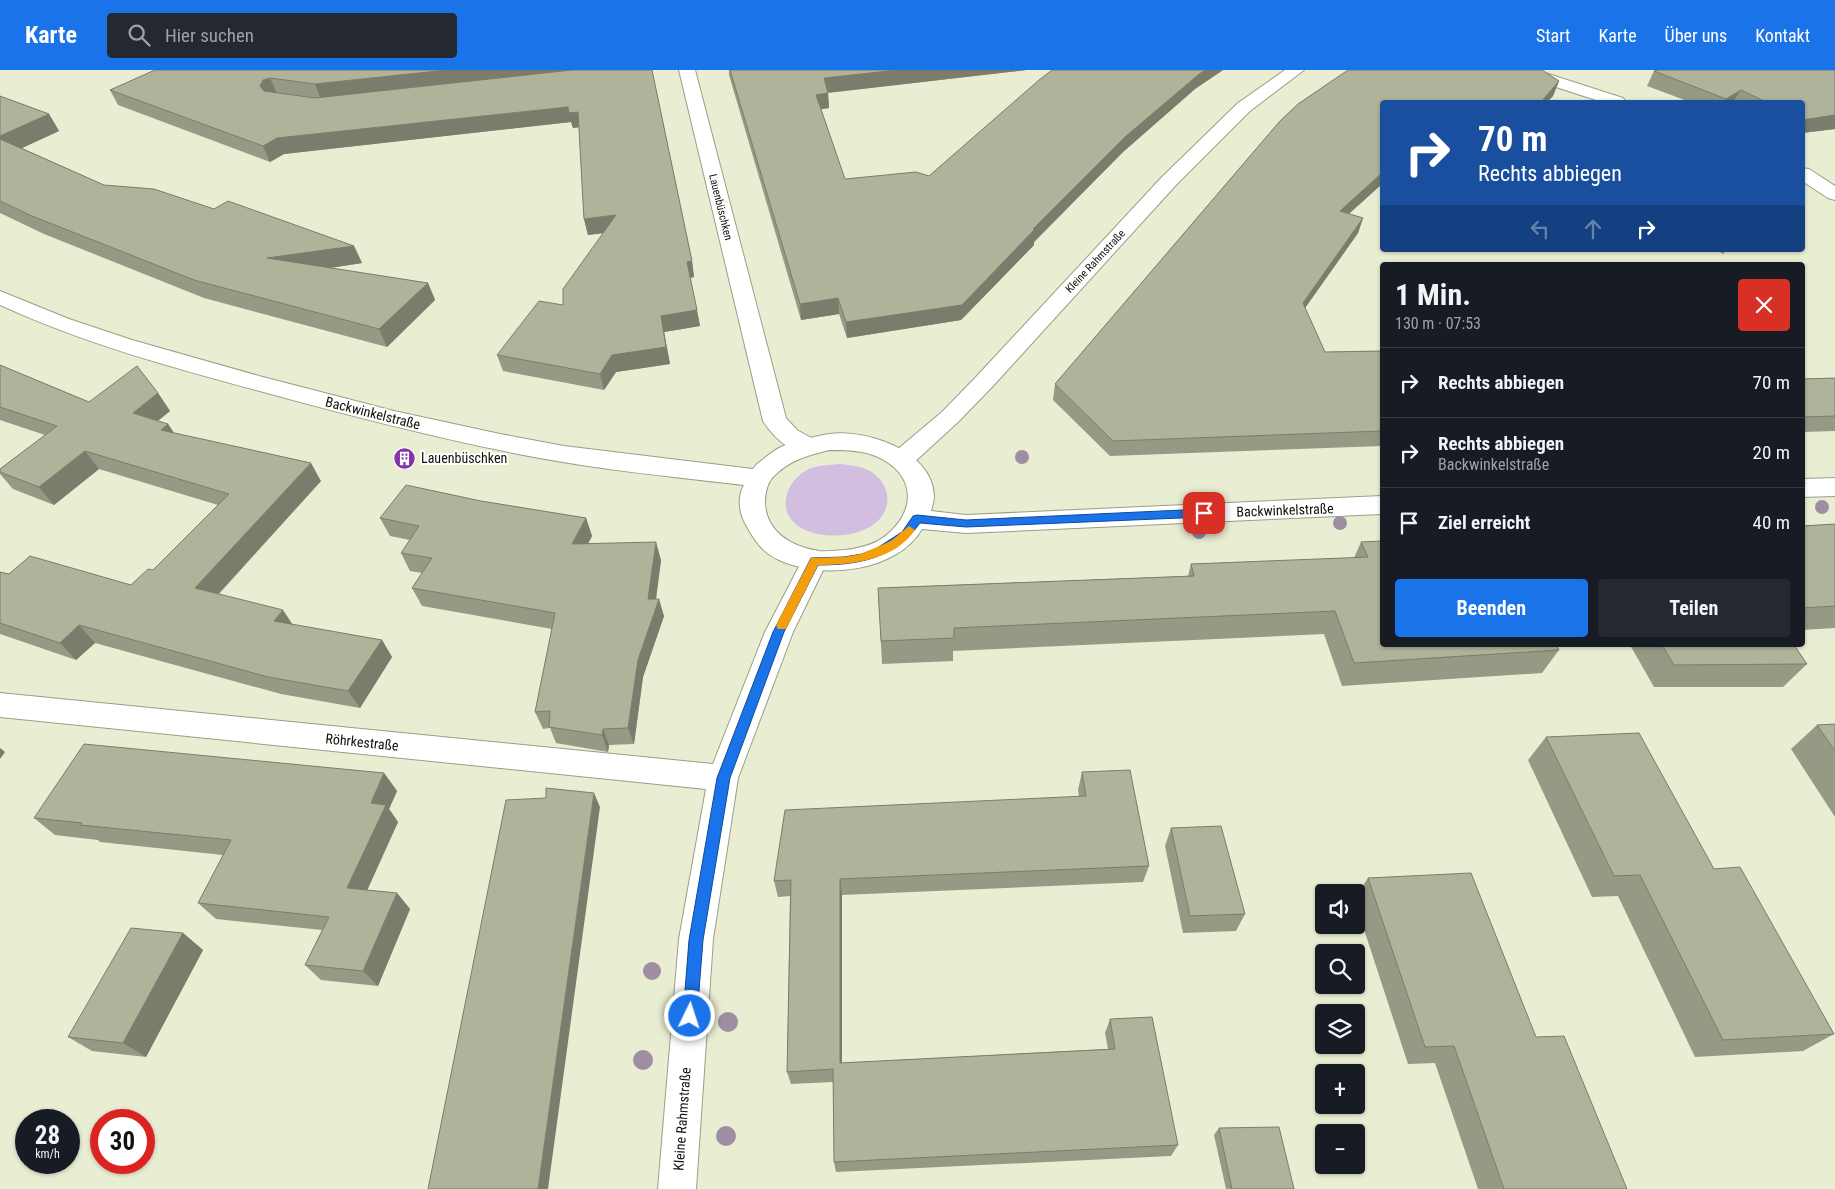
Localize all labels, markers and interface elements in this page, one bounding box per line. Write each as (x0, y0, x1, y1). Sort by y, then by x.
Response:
search box (107, 13, 457, 58)
text: Karte (25, 21, 77, 49)
icon: search (125, 21, 153, 49)
text: Hier suchen (165, 24, 254, 47)
text: Start (1536, 25, 1570, 46)
text: Karte (1598, 25, 1637, 46)
text: Über uns (1665, 25, 1727, 46)
text: Kontakt (1755, 25, 1810, 46)
text: 70 m (1478, 119, 1547, 160)
icon: right (1395, 120, 1460, 185)
text: Rechts abbiegen (1478, 161, 1622, 186)
street label: Lauenbüschken (706, 173, 735, 242)
icon: left (1526, 215, 1554, 243)
icon: ahead (1579, 215, 1607, 243)
icon: right (1632, 215, 1660, 243)
street label: Kleine Rahmstraße (1063, 227, 1128, 296)
text: 1 Min. (1395, 277, 1471, 312)
button: close (1738, 279, 1790, 331)
text: 130 m · 07:53 (1395, 314, 1481, 333)
icon: right (1395, 369, 1423, 397)
text: Rechts abbiegen (1438, 371, 1564, 394)
text: 70 m (1753, 371, 1790, 394)
street label: Backwinkelstraße (324, 393, 423, 433)
text: Rechts abbiegen (1438, 432, 1564, 455)
icon: right (1395, 439, 1423, 467)
text: 20 m (1753, 441, 1790, 464)
building icon: Lauenbüschken (393, 446, 417, 470)
place label: Lauenbüschken (421, 450, 507, 466)
text: Backwinkelstraße (1438, 455, 1549, 474)
pin (1183, 492, 1225, 534)
icon: arrive (1190, 499, 1218, 527)
street label: Backwinkelstraße (1236, 500, 1334, 520)
icon: arrive (1395, 509, 1423, 537)
text: Ziel erreicht (1438, 511, 1530, 534)
text: 40 m (1753, 511, 1790, 534)
button: Beenden (1395, 579, 1588, 637)
button: Teilen (1598, 579, 1790, 637)
street label: Röhrkestraße (325, 730, 400, 754)
map controls (1315, 884, 1365, 1174)
button: sound (1315, 884, 1365, 934)
button: search (1315, 944, 1365, 994)
position arrow (663, 989, 715, 1041)
button: layers (1315, 1004, 1365, 1054)
button: + (1315, 1064, 1365, 1114)
street label: Kleine Rahmstraße (670, 1066, 694, 1171)
speed limit sign: 30 (90, 1109, 155, 1174)
text: 28 (35, 1121, 60, 1150)
button: − (1315, 1124, 1365, 1174)
text: km/h (35, 1147, 60, 1161)

